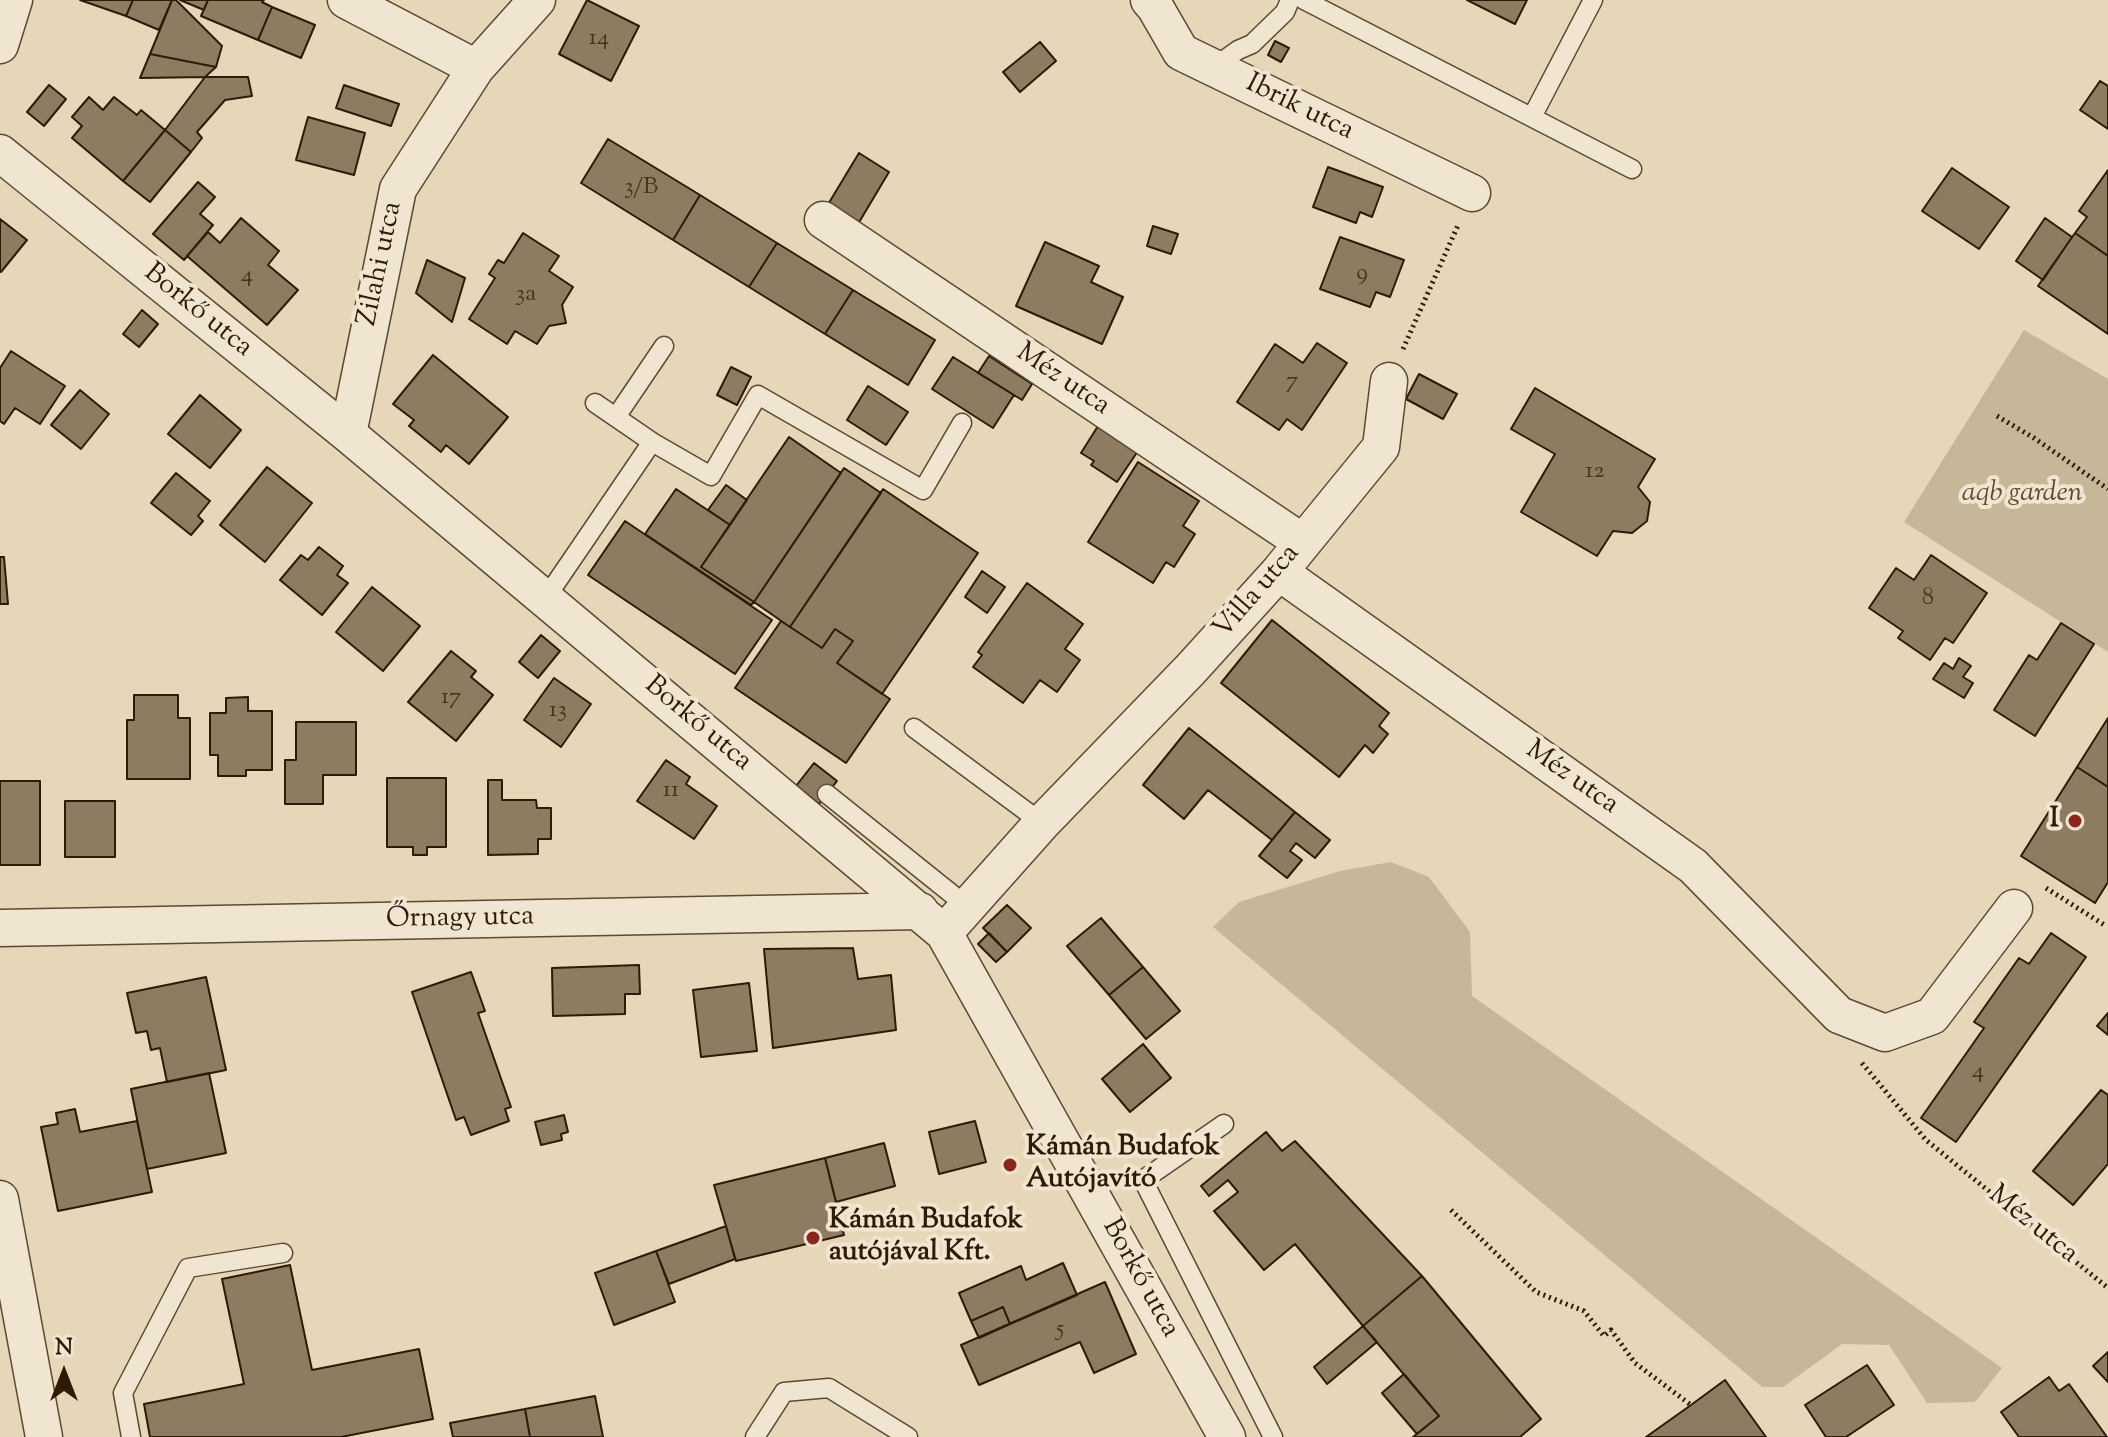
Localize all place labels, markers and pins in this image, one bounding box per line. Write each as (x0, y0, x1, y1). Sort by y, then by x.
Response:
place label: I (2050, 804, 2059, 838)
marker: I (2066, 812, 2084, 830)
place label: Kámán Budafok Autójavító (1026, 1132, 1220, 1198)
marker: Kámán Budafok Autójavító (1001, 1156, 1019, 1174)
place label: Kámán Budafok autójával Kft. (829, 1205, 1023, 1271)
marker: Kámán Budafok autójával Kft. (804, 1229, 822, 1247)

